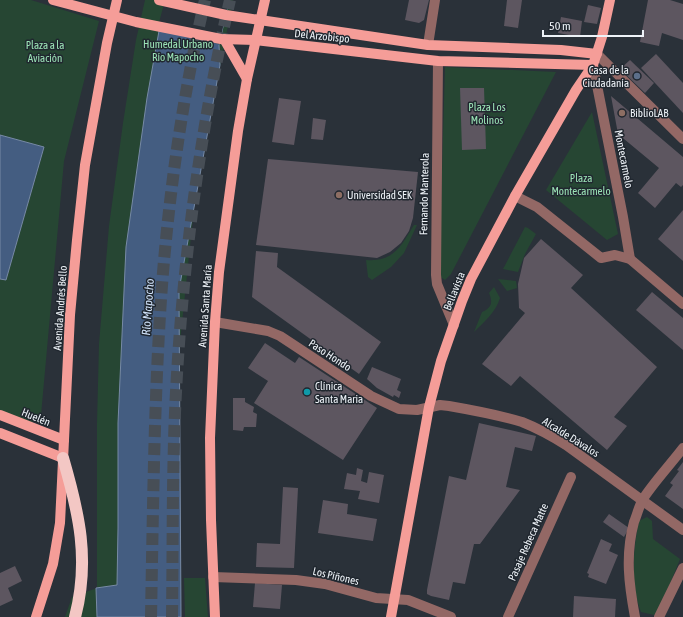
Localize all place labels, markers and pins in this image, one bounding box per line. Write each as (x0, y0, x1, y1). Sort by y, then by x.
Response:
place label: Casa de la Ciudadanía (583, 64, 629, 89)
marker: Casa de la Ciudadanía (632, 71, 642, 81)
place label: BiblioLAB (630, 107, 669, 119)
marker: BiblioLAB (617, 108, 627, 118)
place label: Universidad SEK (347, 189, 413, 201)
marker: Universidad SEK (334, 190, 344, 200)
place label: Clínica Santa Maria (315, 380, 363, 405)
marker: Clínica Santa Maria (302, 387, 312, 397)

